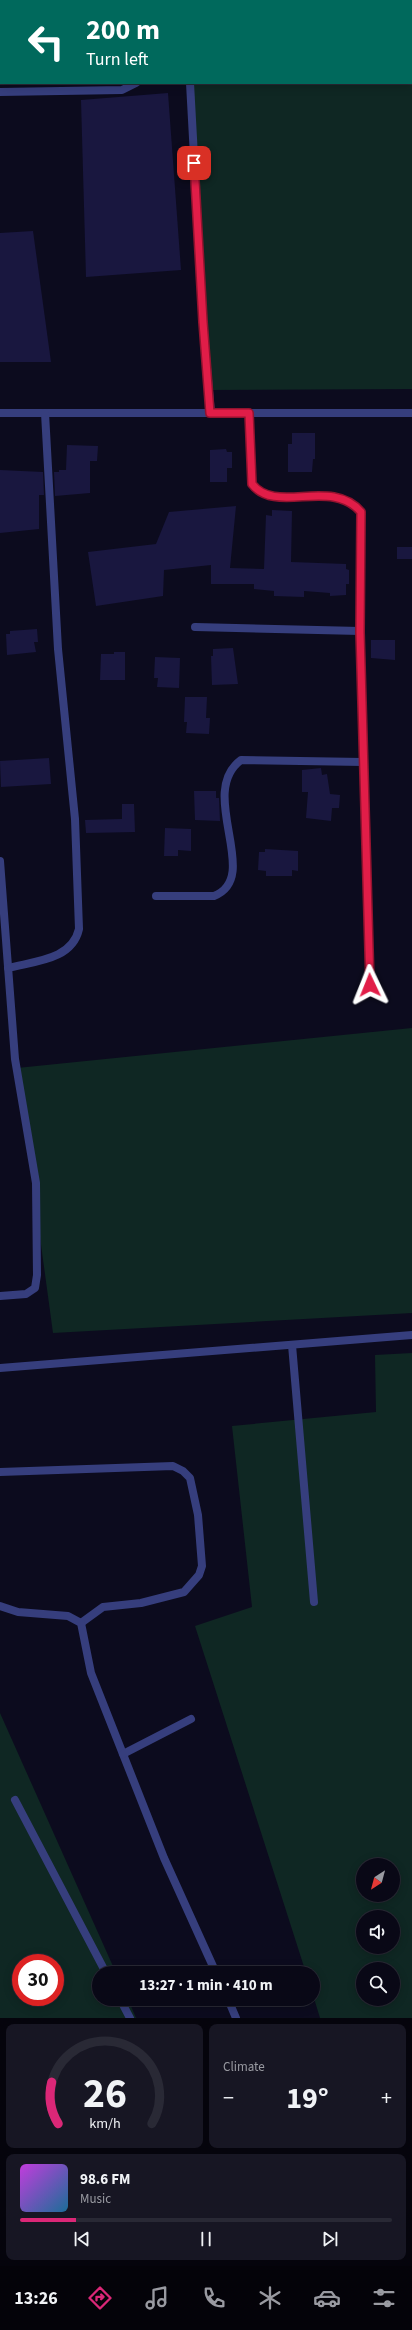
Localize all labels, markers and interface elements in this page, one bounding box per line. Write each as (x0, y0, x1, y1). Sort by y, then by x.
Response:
text: 200 m (86, 10, 160, 50)
icon: left (20, 16, 72, 68)
text: Turn left (86, 47, 148, 72)
pin (177, 146, 211, 180)
icon: arrive (183, 152, 205, 174)
position arrow (349, 964, 391, 1006)
north arrow (356, 1858, 400, 1902)
map controls (356, 1858, 400, 2006)
button: sound (356, 1910, 400, 1954)
speed limit sign: 30 (12, 1954, 64, 2006)
button: search (356, 1962, 400, 2006)
text: 13:27 · 1 min · 410 m (139, 1975, 273, 1996)
text: Climate (223, 2058, 265, 2076)
text: 26 (83, 2064, 126, 2124)
text: 19° (286, 2077, 329, 2120)
text: − (223, 2082, 234, 2114)
text: + (381, 2082, 392, 2114)
text: km/h (89, 2113, 120, 2134)
text: 98.6 FM (80, 2169, 131, 2190)
text: Music (80, 2190, 111, 2208)
icon: previous (71, 2228, 93, 2250)
icon: pause (195, 2228, 217, 2250)
icon: next (319, 2228, 341, 2250)
icon: directions (86, 2284, 114, 2312)
icon: music (143, 2284, 171, 2312)
icon: phone (200, 2284, 228, 2312)
icon: climate (256, 2284, 284, 2312)
icon: car (313, 2284, 341, 2312)
icon: filters (370, 2284, 398, 2312)
text: 13:26 (14, 2286, 58, 2311)

